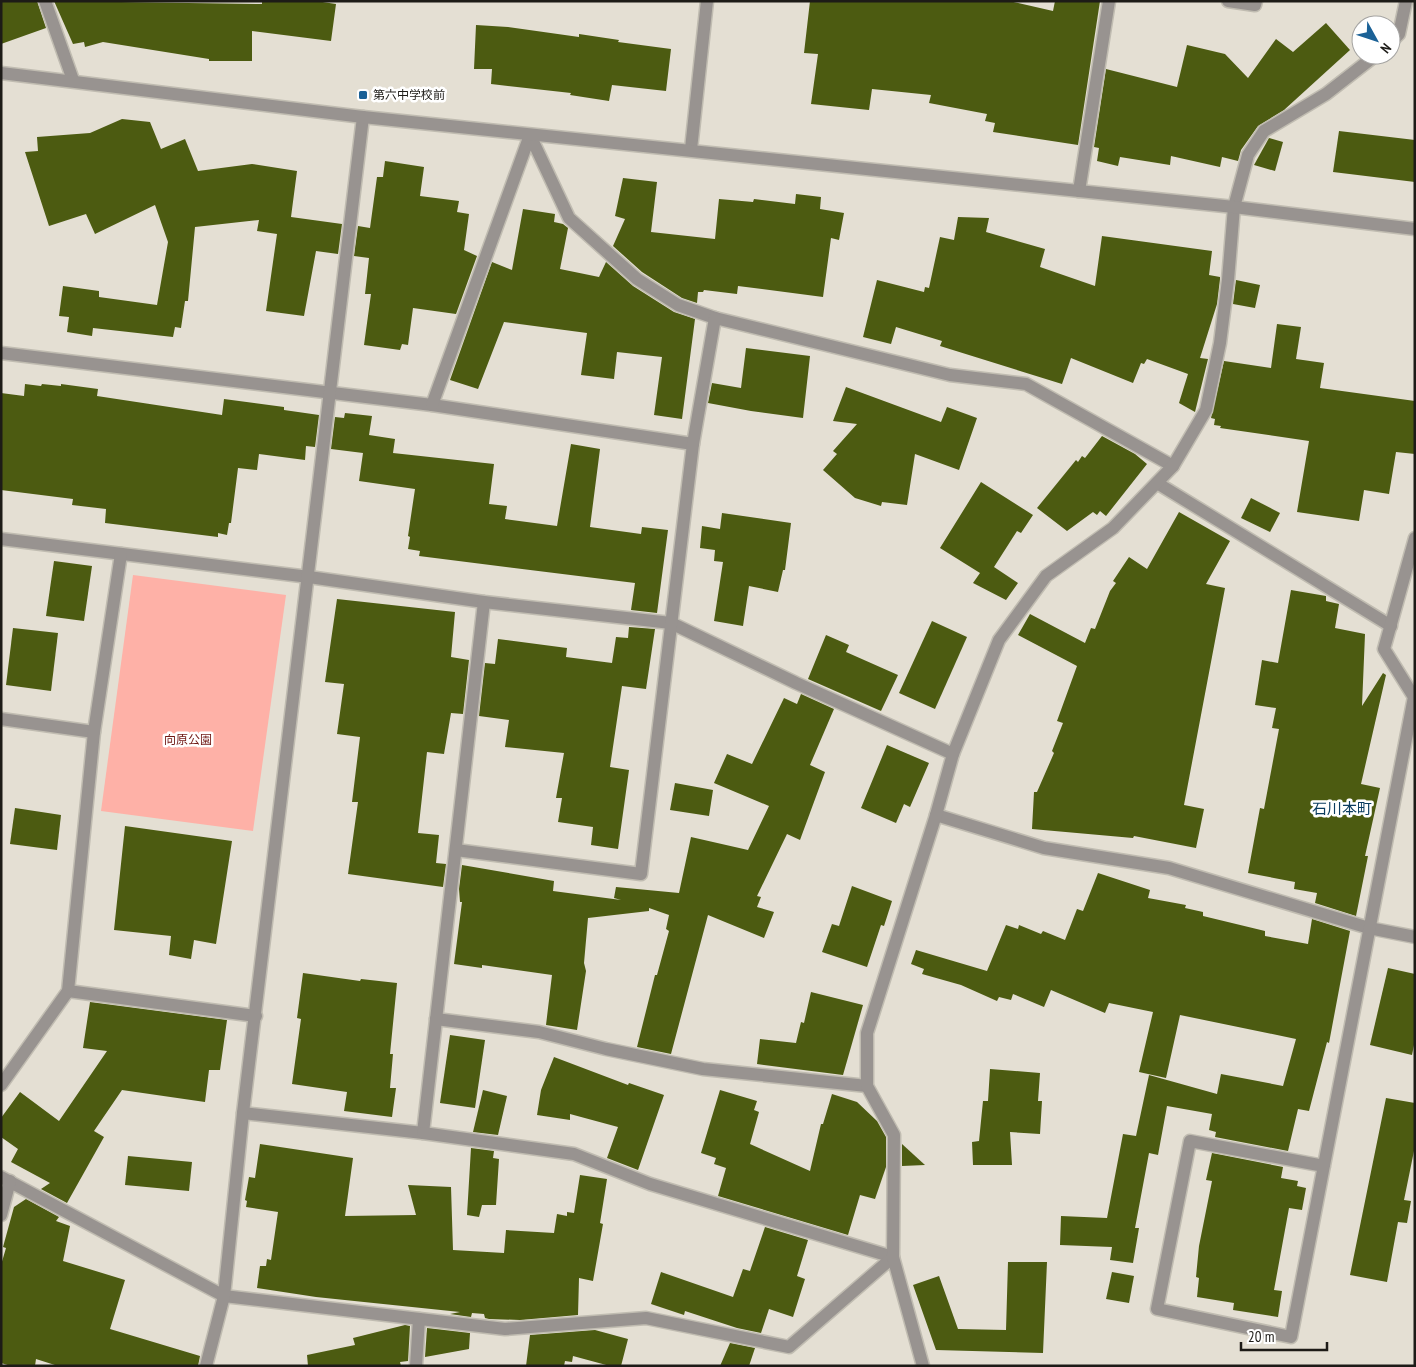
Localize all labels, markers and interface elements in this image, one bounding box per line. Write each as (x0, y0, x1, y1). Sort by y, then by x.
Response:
north arrow (1351, 15, 1401, 65)
text: N (1377, 40, 1395, 57)
place label: 第六中学校前 (373, 87, 445, 102)
marker: 第六中学校前 (357, 89, 369, 101)
park label: 向原公園 (164, 732, 212, 747)
district label: 石川本町 (1312, 799, 1372, 818)
scale bar (1241, 1320, 1327, 1352)
text: 20 m (1248, 1327, 1274, 1346)

